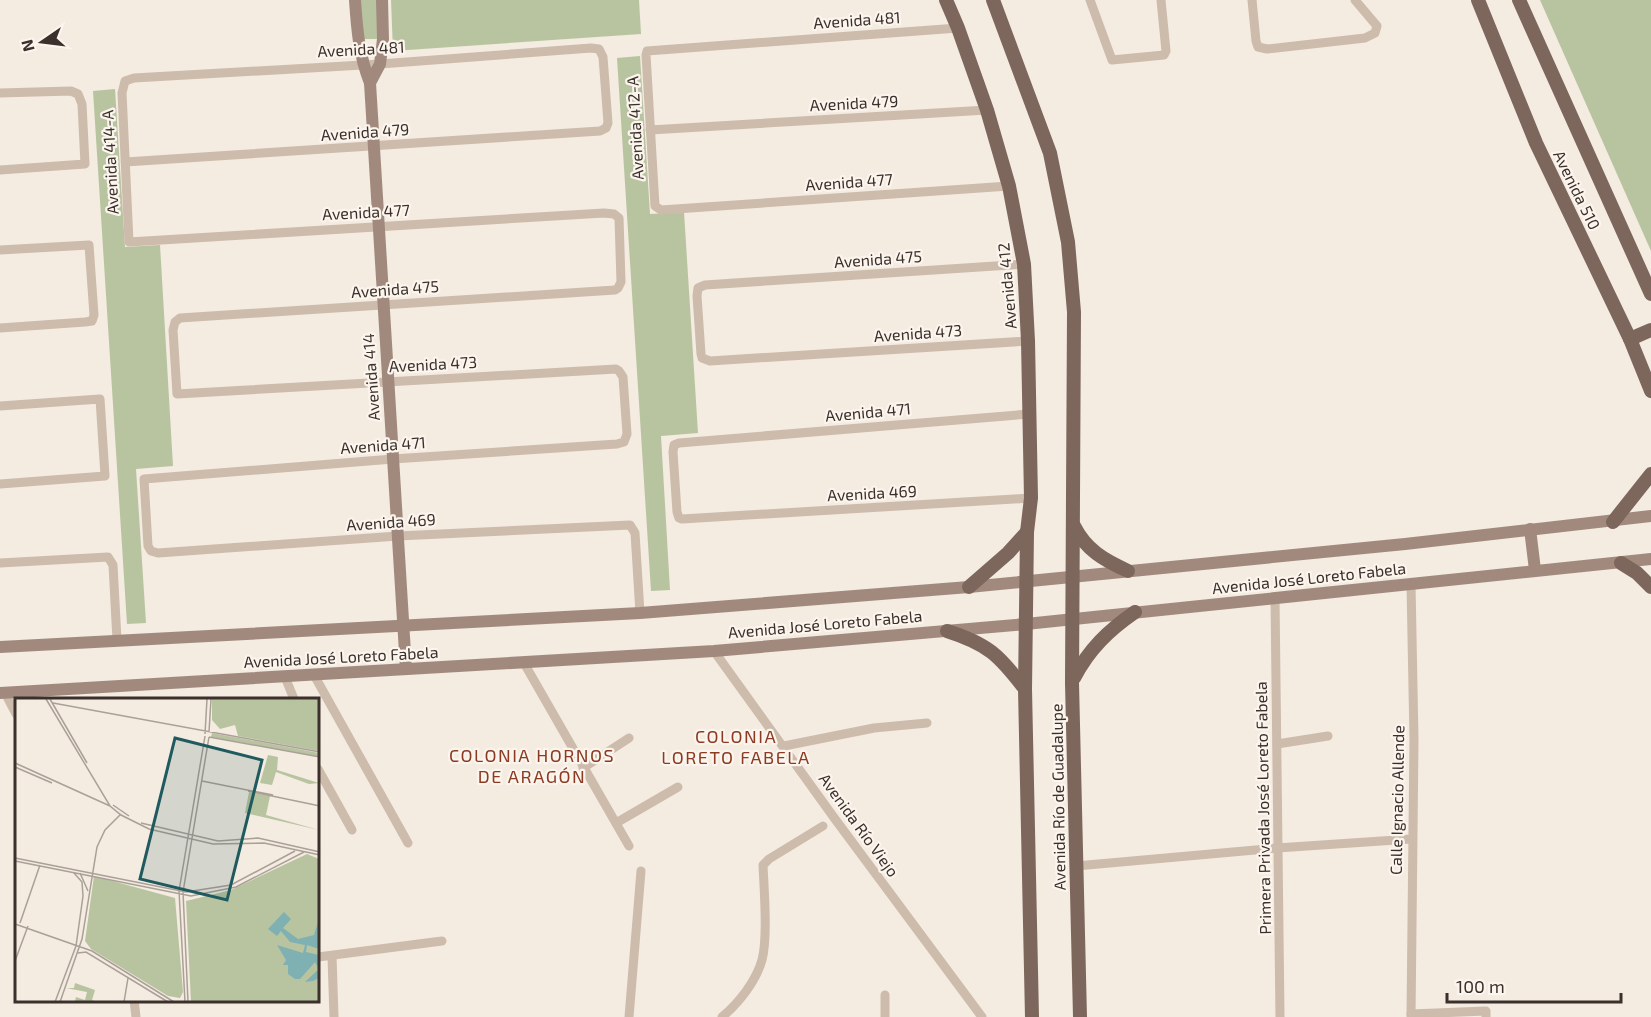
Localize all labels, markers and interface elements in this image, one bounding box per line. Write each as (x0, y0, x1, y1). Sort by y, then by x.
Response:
street label: Avenida 481 (813, 7, 901, 32)
north arrow (12, 12, 72, 72)
street label: Avenida 481 (317, 37, 405, 60)
text: N (16, 38, 38, 54)
street label: Avenida 412-A (622, 76, 647, 180)
street label: Avenida 479 (809, 91, 899, 114)
street label: Avenida 414-A (97, 109, 122, 215)
street label: Avenida 479 (320, 119, 410, 144)
street label: Avenida 510 (1550, 147, 1605, 233)
street label: Avenida 477 (805, 169, 893, 194)
street label: Avenida 477 (322, 200, 410, 223)
street label: Avenida 412 (993, 242, 1020, 330)
street label: Avenida 475 (833, 246, 923, 271)
street label: Avenida 475 (350, 276, 440, 301)
street label: Avenida 473 (873, 320, 963, 345)
street label: Avenida 414 (358, 333, 383, 421)
street label: Avenida 473 (388, 352, 478, 375)
street label: Avenida 471 (824, 398, 912, 425)
street label: Avenida 471 (340, 432, 426, 457)
street label: Avenida 469 (827, 481, 917, 504)
street label: Avenida 469 (346, 509, 436, 534)
street label: Avenida José Loreto Fabela (1211, 558, 1407, 597)
street label: Avenida José Loreto Fabela (727, 606, 923, 641)
street label: Avenida José Loreto Fabela (243, 642, 439, 671)
street label: Primera Privada José Loreto Fabela (1251, 681, 1274, 935)
inset map (15, 698, 320, 1002)
street label: Avenida Río de Guadalupe (1046, 703, 1069, 891)
district label: COLONIA LORETO FABELA (661, 725, 811, 768)
street label: Calle Ignacio Allende (1386, 725, 1407, 875)
district label: COLONIA HORNOS DE ARAGÓN (449, 744, 615, 787)
street label: Avenida Río Viejo (815, 769, 903, 881)
scale bar (1447, 966, 1621, 1004)
text: 100 m (1456, 975, 1505, 997)

